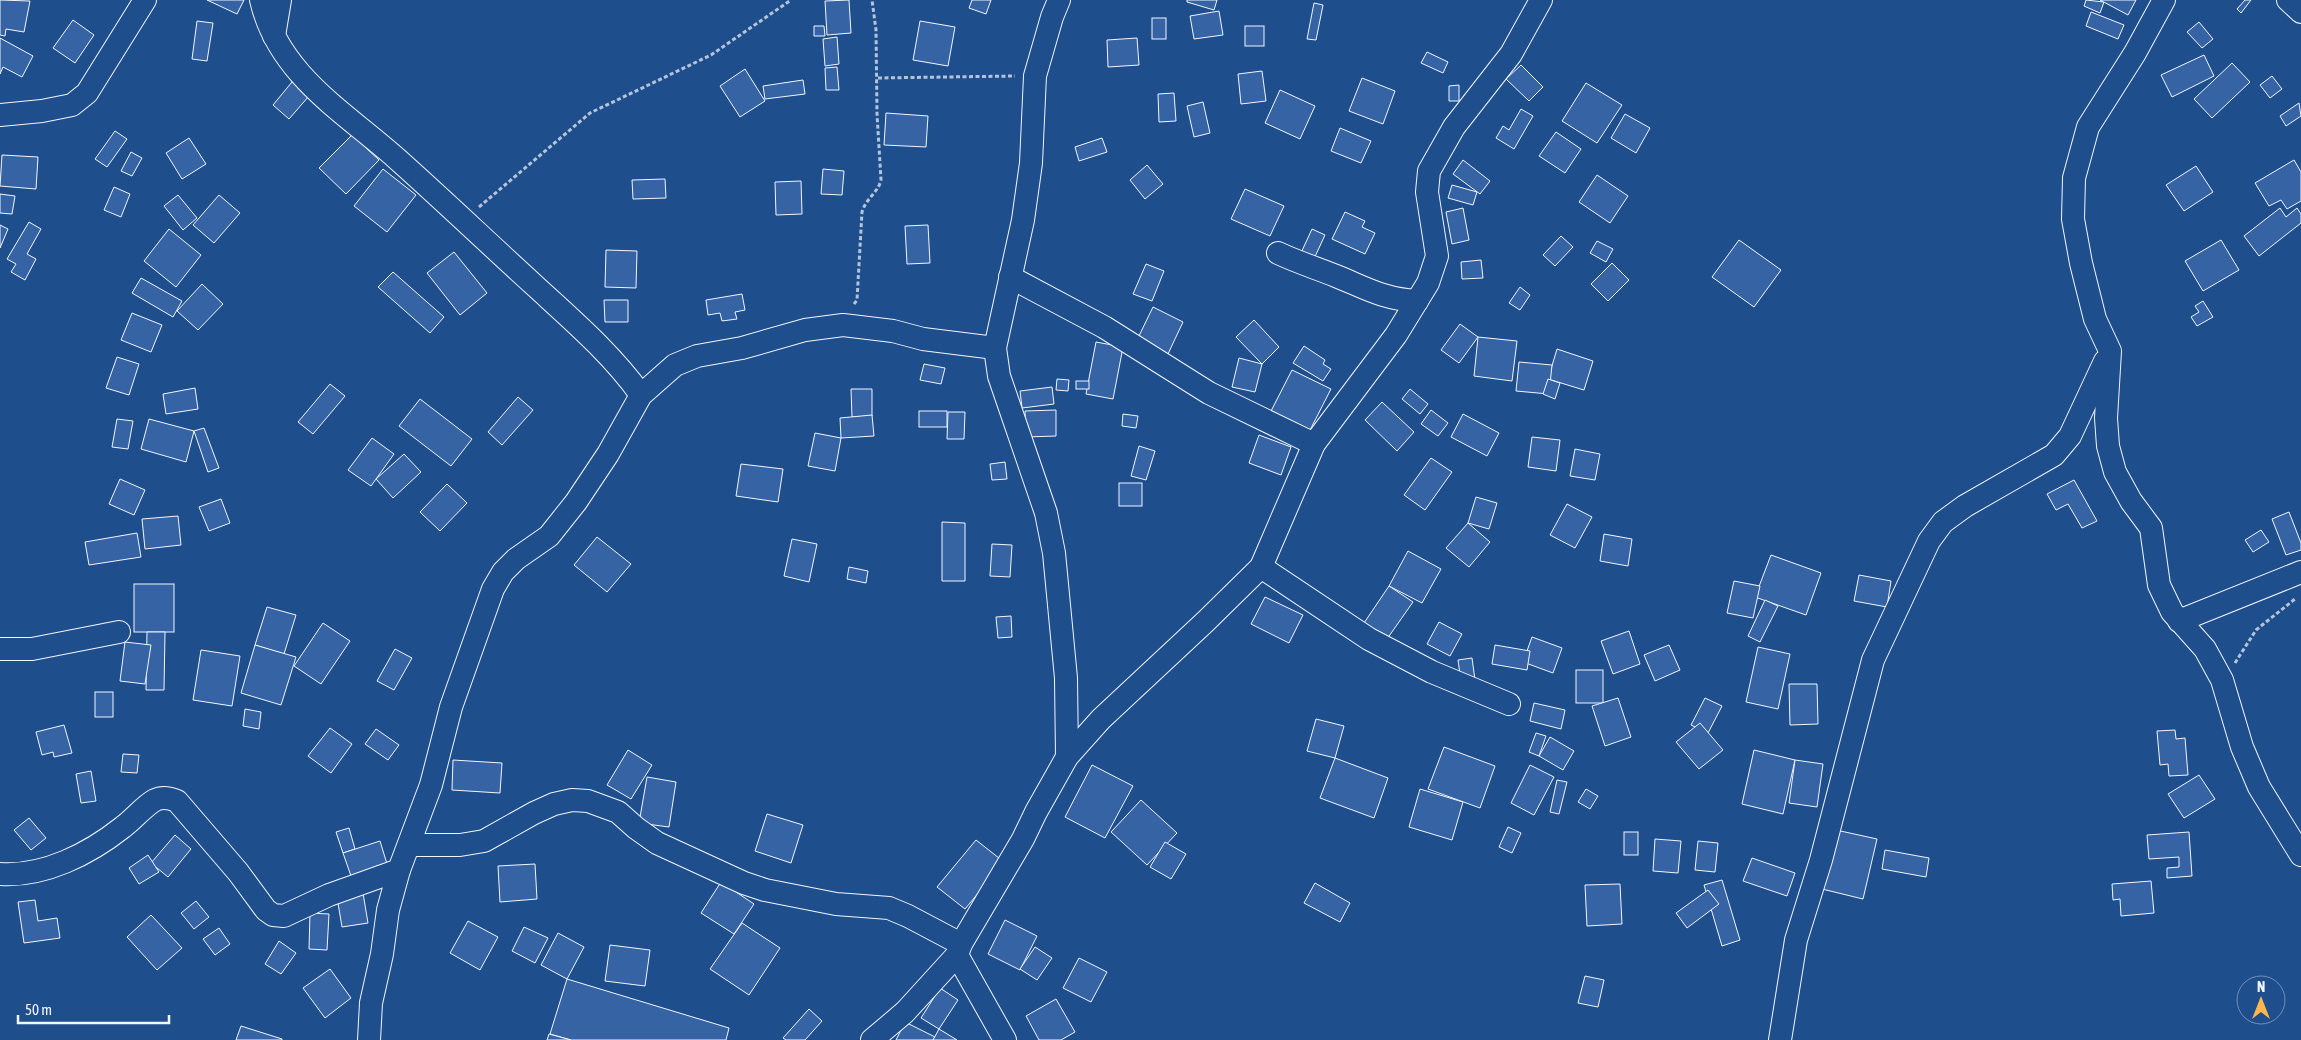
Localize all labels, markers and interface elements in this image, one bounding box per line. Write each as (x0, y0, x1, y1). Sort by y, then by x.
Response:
north arrow (2236, 975, 2286, 1025)
text: N (2257, 979, 2265, 995)
scale bar (18, 992, 169, 1024)
text: 50 m (25, 1001, 52, 1018)

